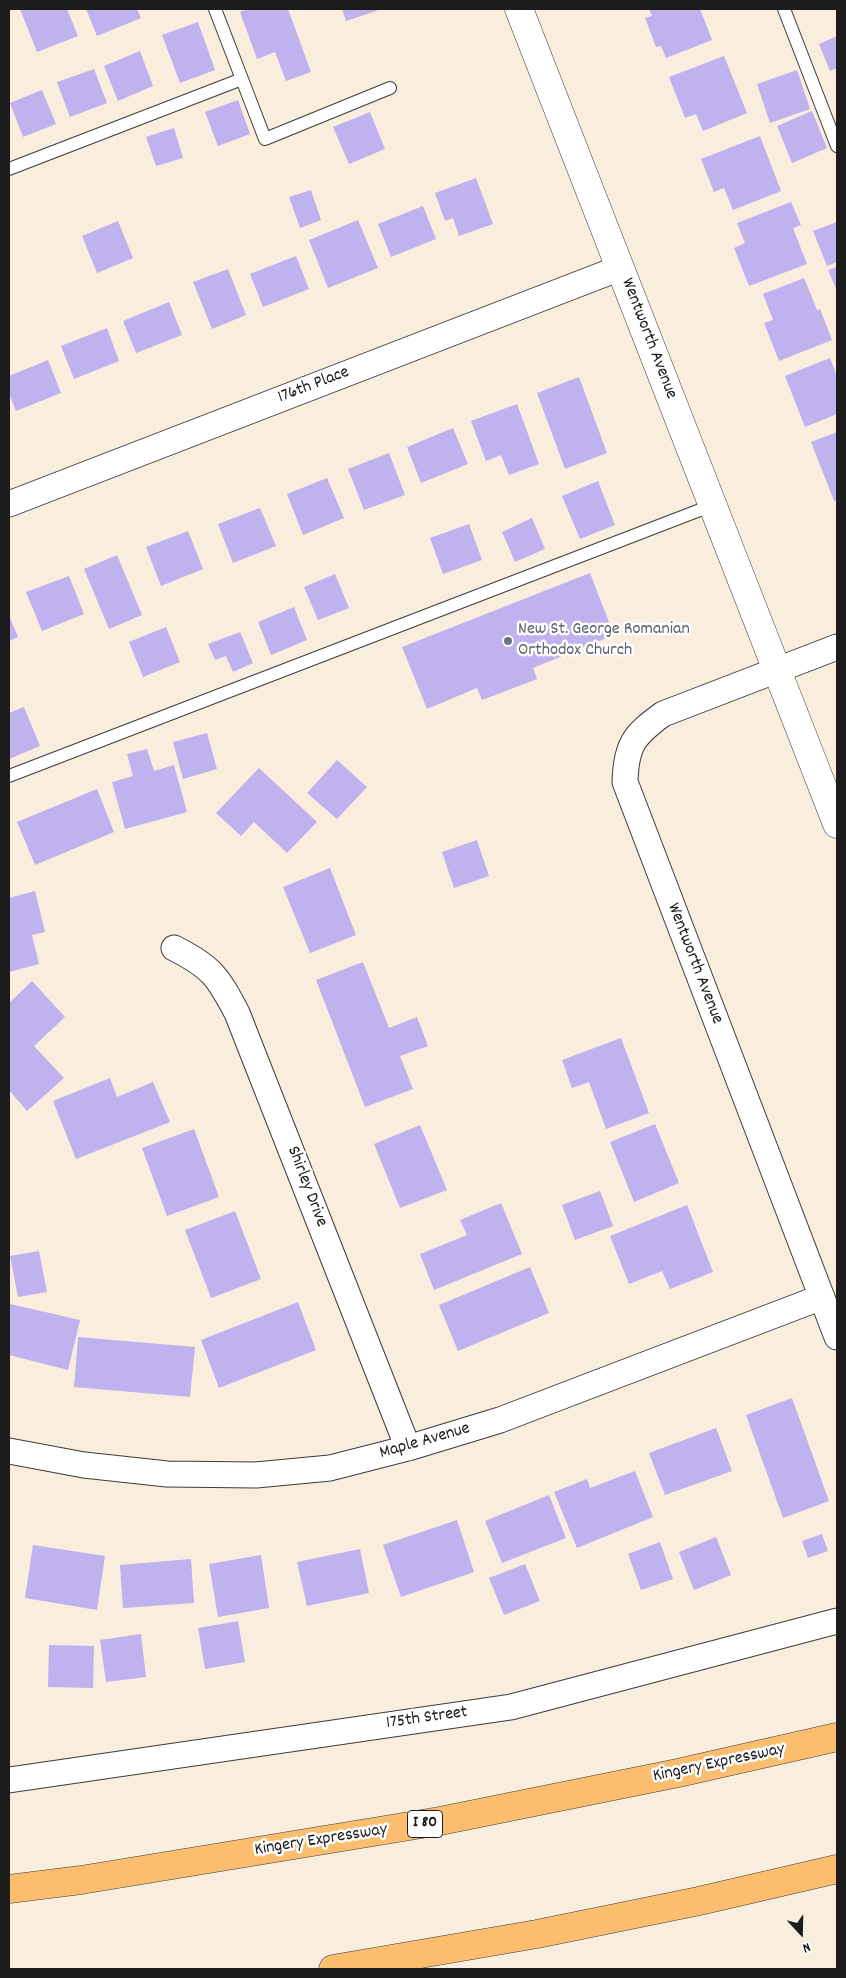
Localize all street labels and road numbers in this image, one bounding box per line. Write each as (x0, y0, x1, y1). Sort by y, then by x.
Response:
street label: Wentworth Avenue (615, 275, 681, 403)
street label: 176th Place (275, 363, 353, 409)
street label: Wentworth Avenue (661, 900, 727, 1028)
street label: Shirley Drive (281, 1144, 331, 1230)
street label: Maple Avenue (377, 1419, 473, 1465)
street label: 175th Street (385, 1703, 469, 1735)
street label: Kingery Expressway (651, 1740, 787, 1788)
road number: I 80 (408, 1810, 442, 1838)
street label: Kingery Expressway (253, 1820, 389, 1862)

